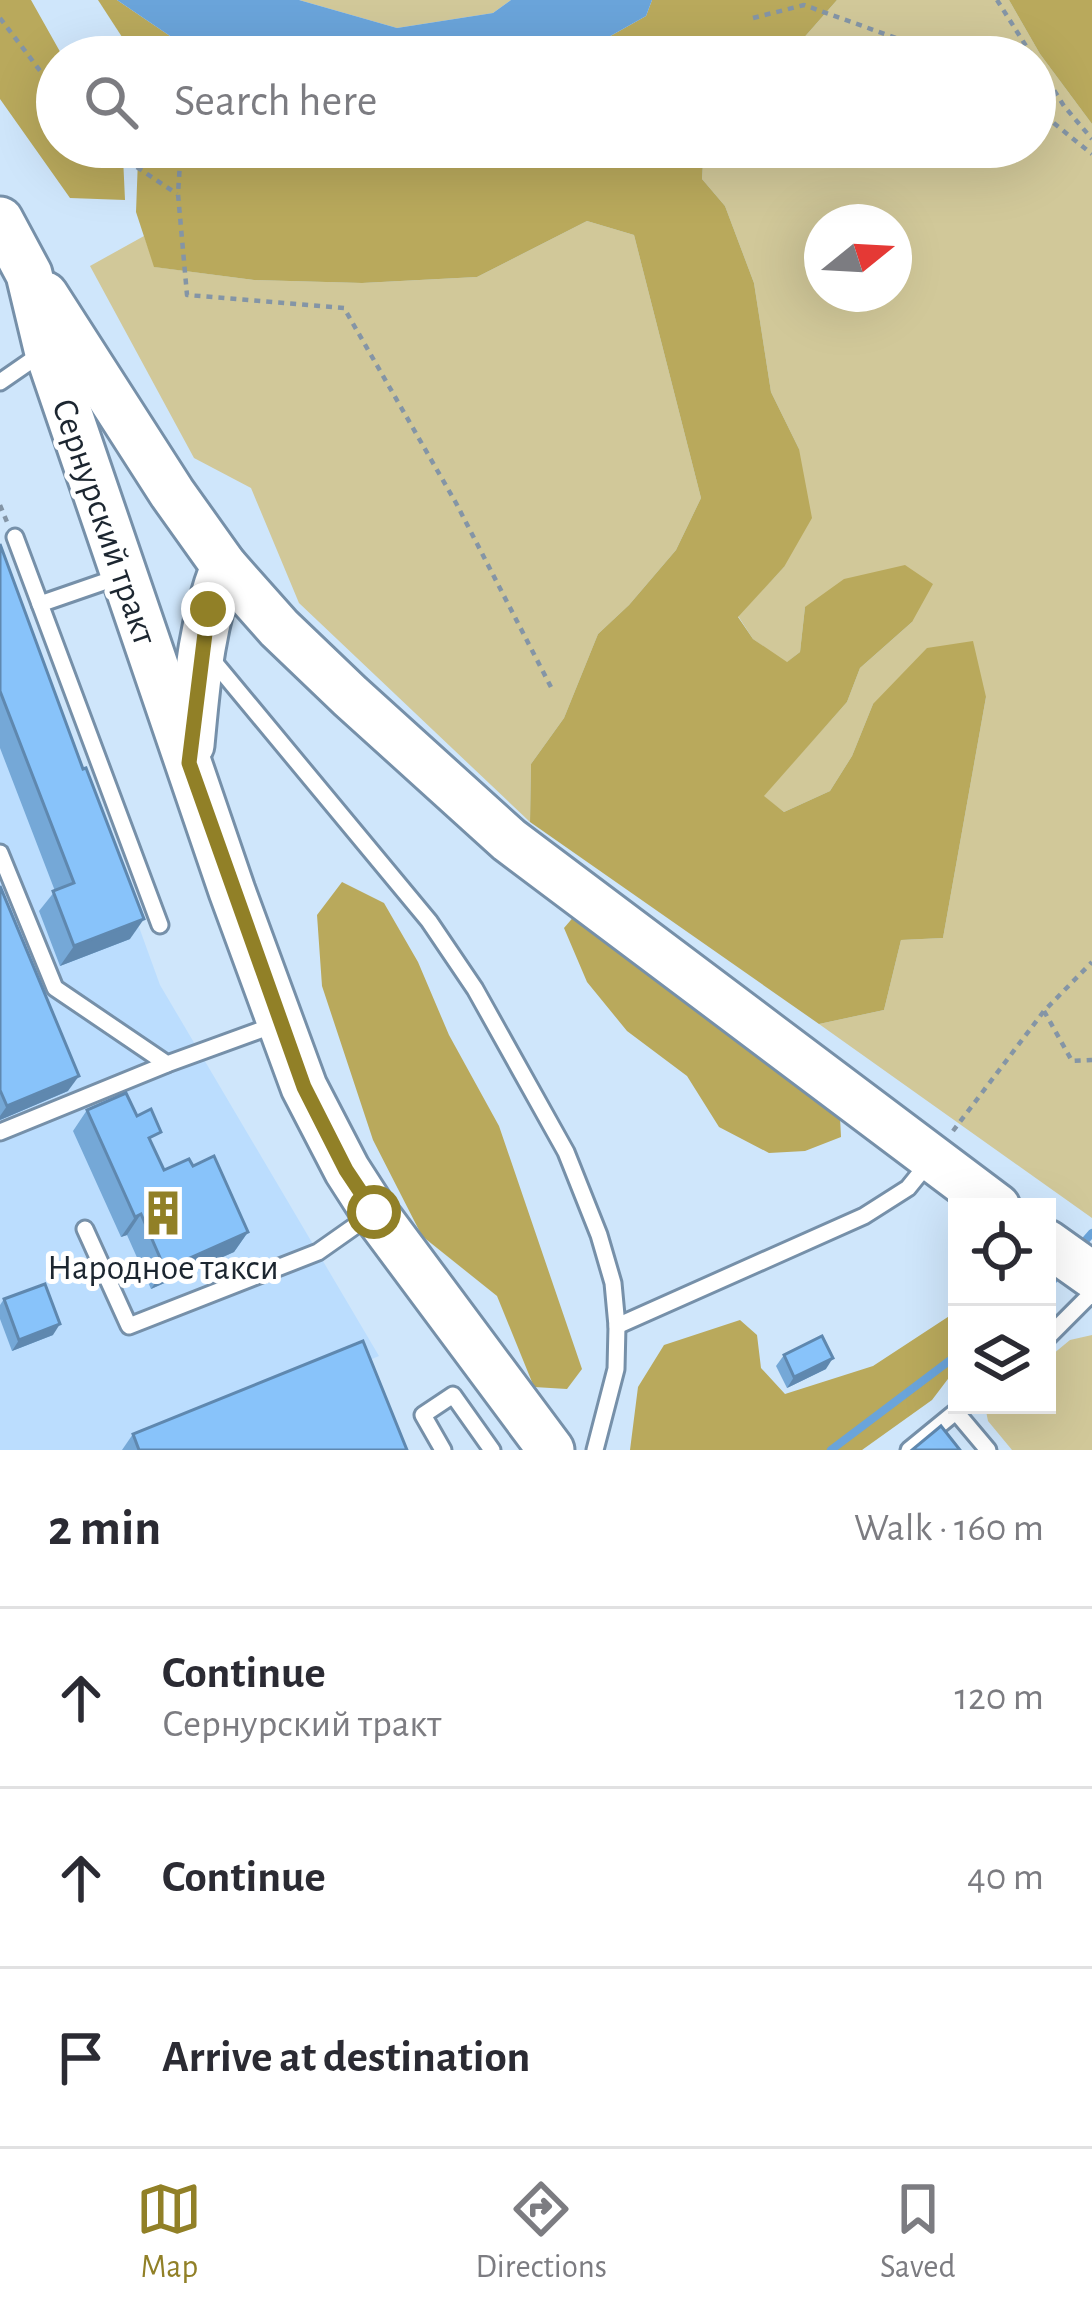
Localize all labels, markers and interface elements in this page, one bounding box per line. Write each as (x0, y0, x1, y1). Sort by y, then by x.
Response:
search box (36, 36, 1056, 168)
icon: search (78, 69, 144, 135)
text: Search here (174, 79, 377, 124)
north arrow (804, 204, 912, 312)
street label: Сернурский тракт (45, 394, 163, 650)
route end (181, 582, 235, 636)
route start (347, 1185, 401, 1239)
building icon: Народное такси (138, 1188, 188, 1238)
map controls (948, 1198, 1056, 1414)
button: locate (948, 1198, 1056, 1306)
place label: Народное такси (47, 1250, 279, 1286)
button: layers (948, 1306, 1056, 1414)
text: 2 min (48, 1503, 161, 1554)
text: Walk · 160 m (854, 1509, 1044, 1548)
text: Continue (162, 1651, 326, 1696)
icon: ahead (48, 1665, 114, 1731)
text: 120 m (955, 1678, 1044, 1717)
text: Сернурский тракт (162, 1705, 441, 1744)
icon: ahead (48, 1845, 114, 1911)
text: Continue (162, 1855, 326, 1900)
text: 40 m (967, 1858, 1044, 1897)
icon: arrive (48, 2025, 114, 2091)
text: Arrive at destination (162, 2035, 530, 2080)
tab: Map (136, 2176, 202, 2288)
tab: Directions (475, 2176, 607, 2288)
tab: Saved (880, 2176, 955, 2288)

